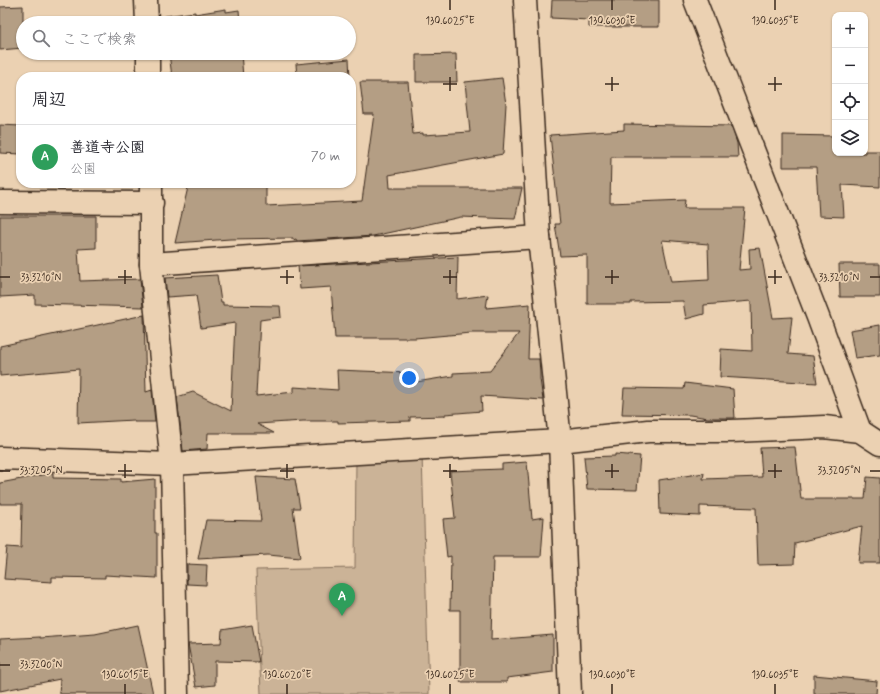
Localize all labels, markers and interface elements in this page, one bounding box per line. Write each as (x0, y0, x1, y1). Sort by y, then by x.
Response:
map controls (832, 12, 868, 156)
button: + (832, 12, 868, 48)
text: 130.6025°E (425, 14, 475, 28)
text: 130.6030°E (589, 14, 636, 28)
text: 130.6035°E (751, 14, 799, 28)
search box (16, 16, 356, 60)
icon: search (30, 27, 52, 49)
text: ここで検索 (62, 30, 137, 50)
button: − (832, 48, 868, 84)
button: locate (832, 84, 868, 120)
text: 周辺 (32, 89, 66, 111)
button: layers (832, 120, 868, 156)
text: 善道寺公園 (70, 138, 145, 158)
text: A (41, 148, 49, 165)
text: 70 m (311, 148, 340, 165)
text: 公園 (70, 161, 96, 178)
text: 33.3210°N (21, 271, 62, 285)
text: 33.3210°N (819, 271, 860, 285)
your location (399, 368, 419, 388)
text: 33.3205°N (20, 464, 63, 478)
text: 33.3205°N (818, 464, 861, 478)
pin: A (329, 583, 355, 616)
text: 33.3200°N (20, 658, 63, 672)
text: 130.6015°E (101, 668, 149, 682)
text: 130.6020°E (263, 668, 311, 682)
text: 130.6025°E (425, 668, 475, 682)
text: 130.6030°E (589, 668, 636, 682)
text: 130.6035°E (751, 668, 799, 682)

